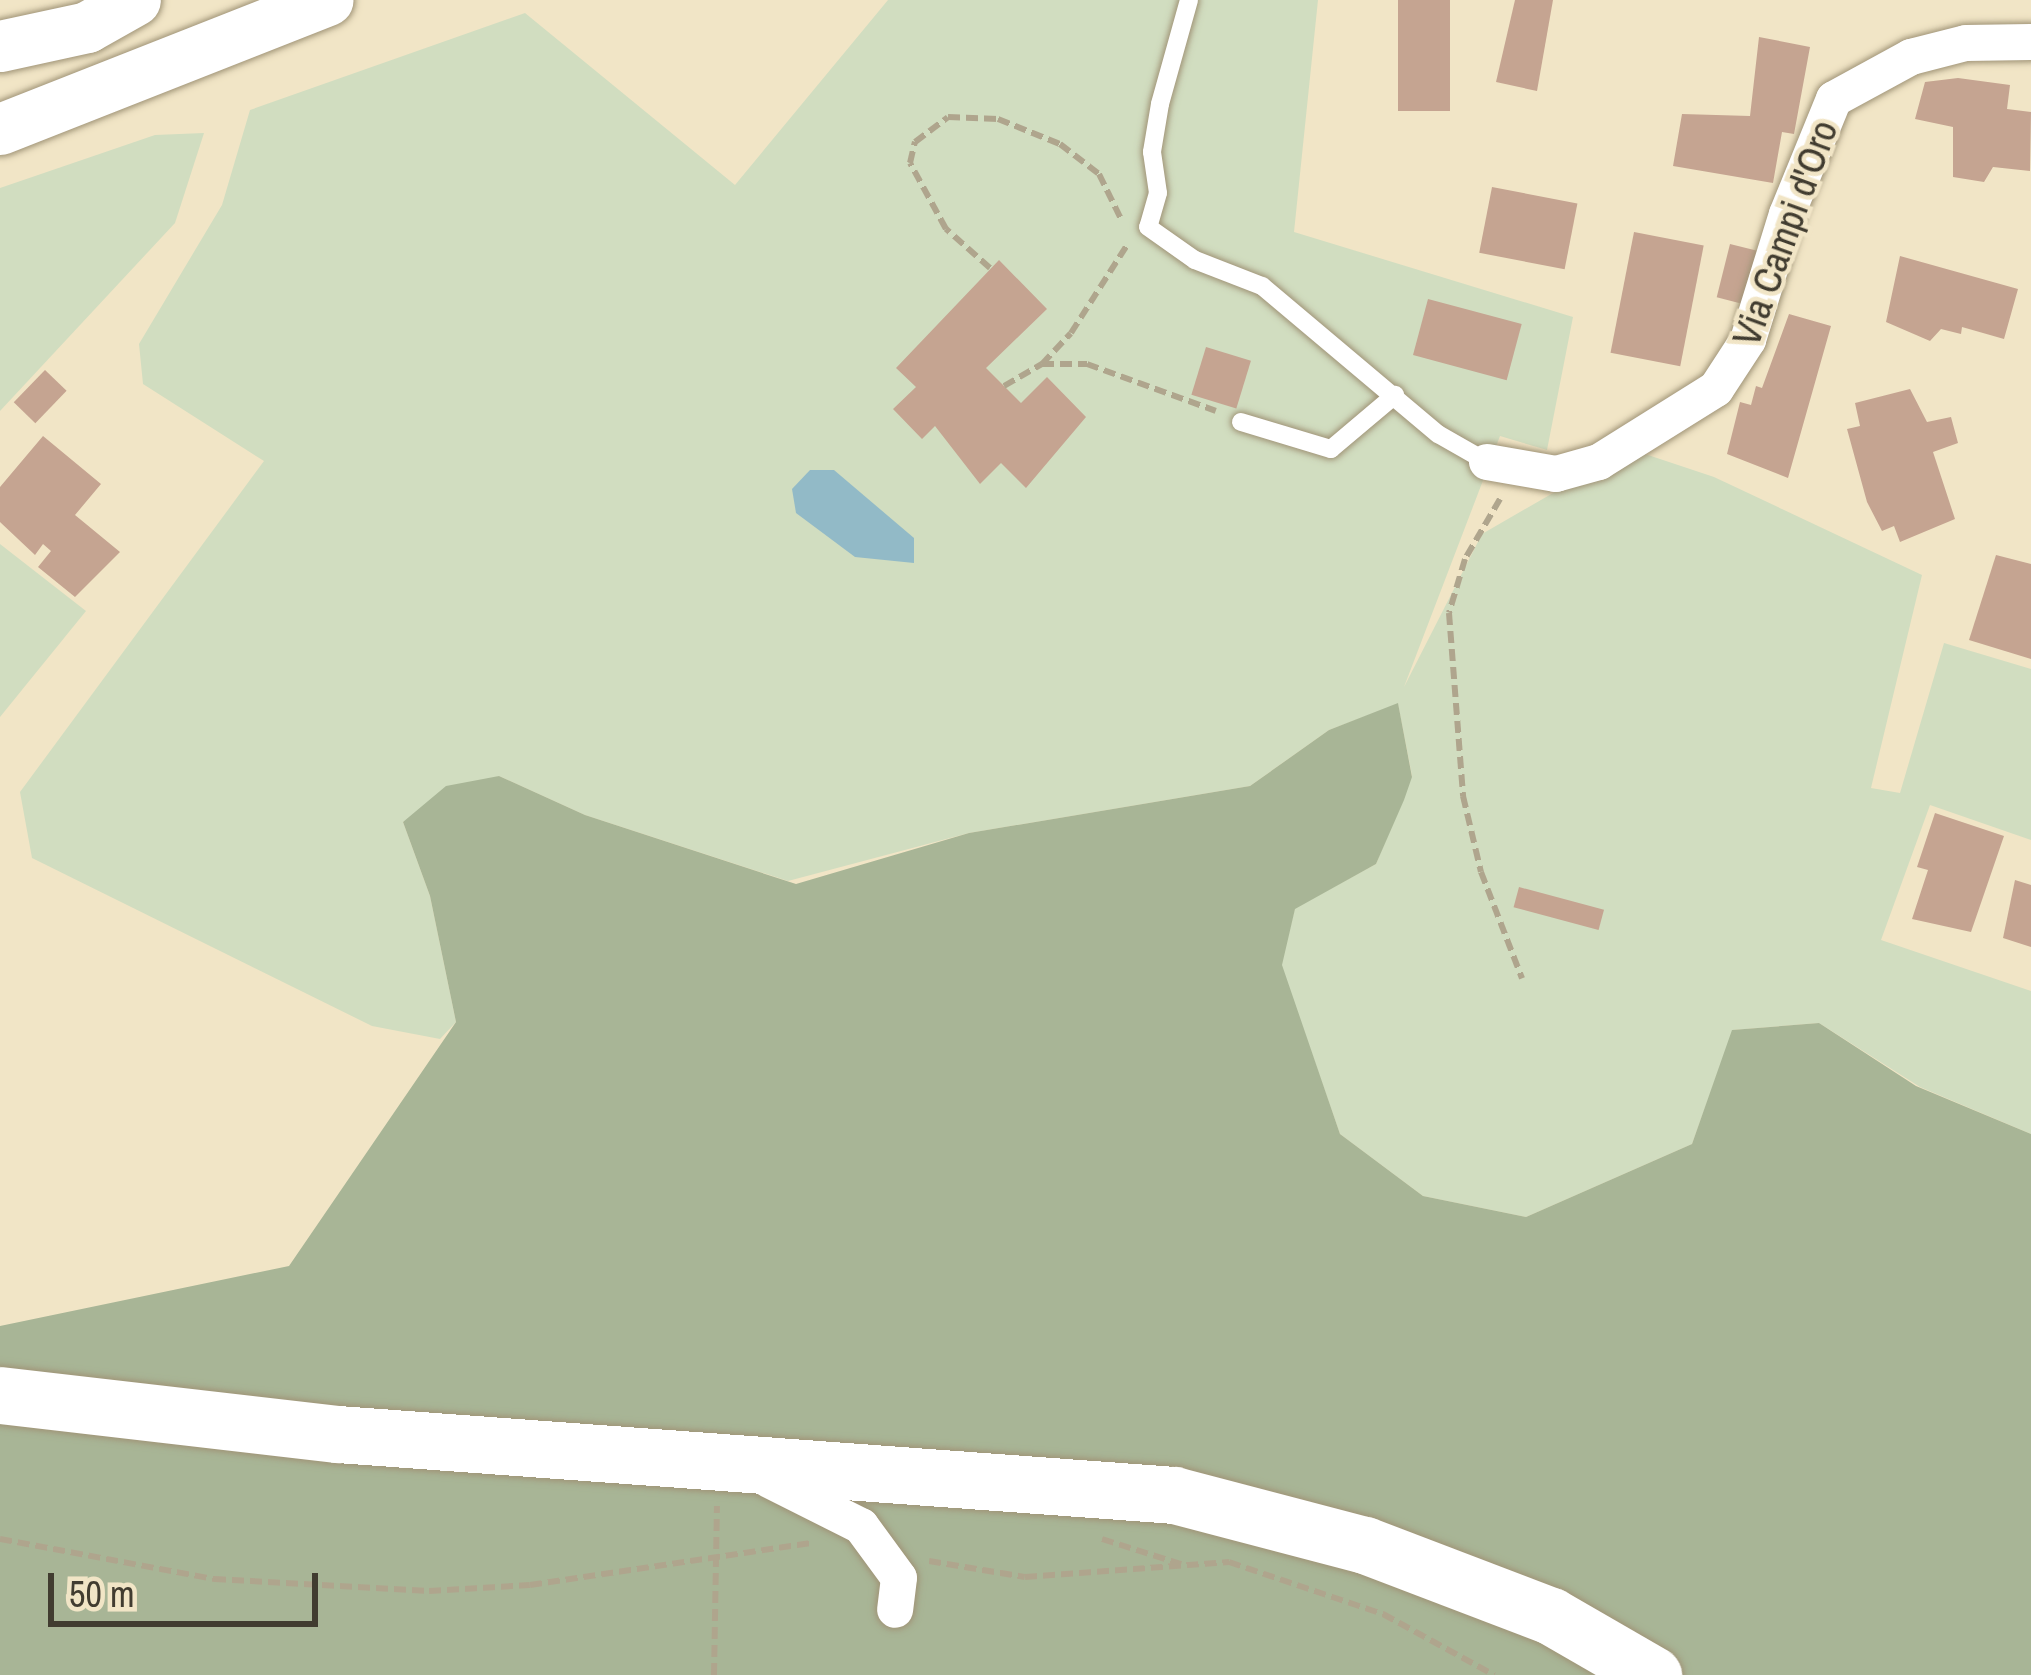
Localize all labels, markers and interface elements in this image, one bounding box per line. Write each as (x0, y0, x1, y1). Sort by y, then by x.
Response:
street label: Via Campi d'Oro (1723, 114, 1847, 352)
scale bar (54, 1549, 324, 1623)
text: 50 m (69, 1570, 135, 1618)

